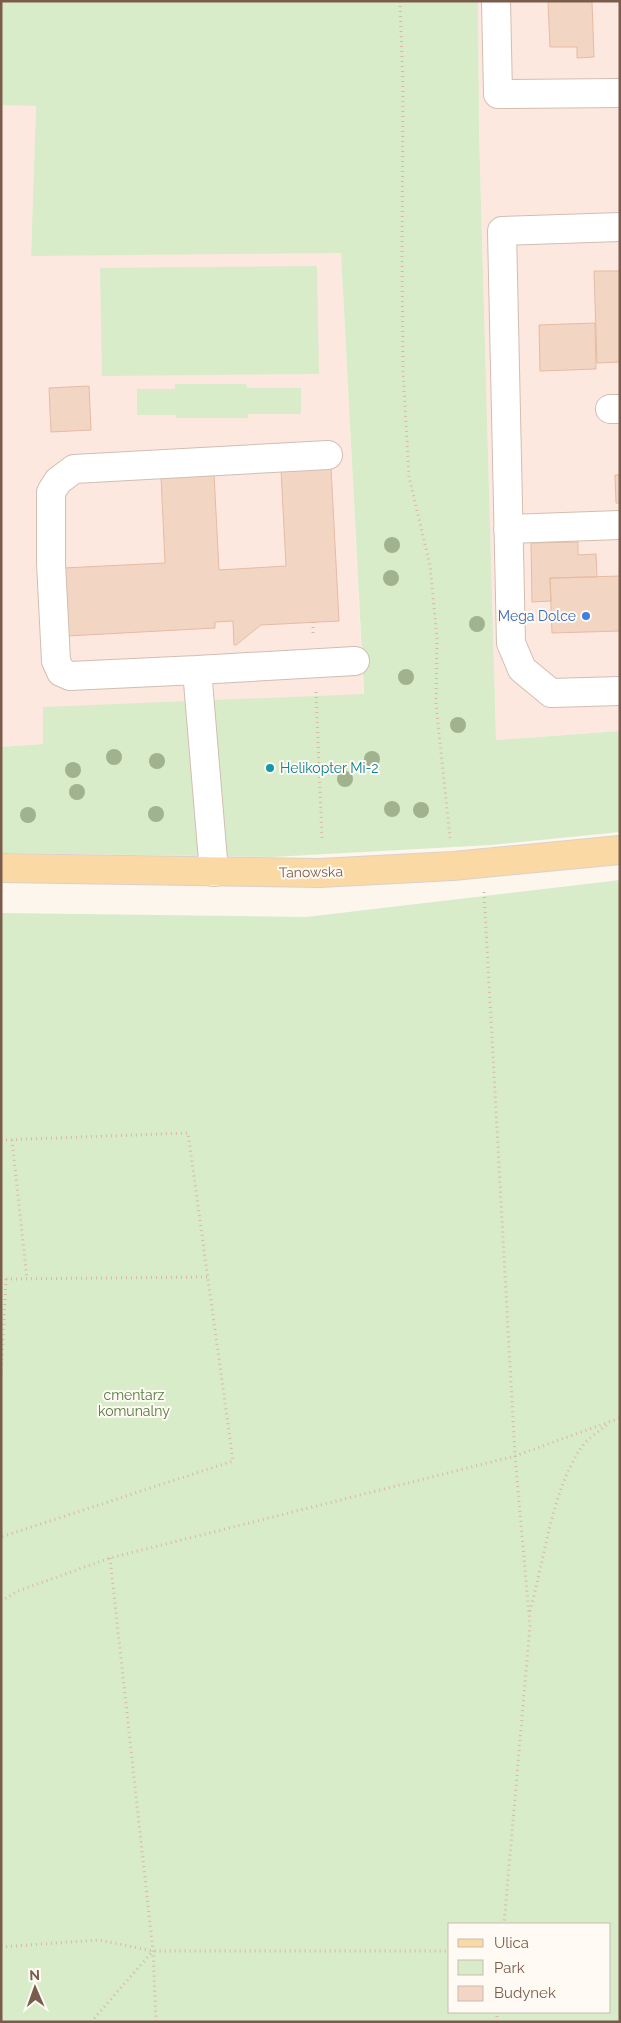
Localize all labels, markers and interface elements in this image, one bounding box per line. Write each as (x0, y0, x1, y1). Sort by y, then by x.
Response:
place label: Mega Dolce (498, 608, 576, 624)
marker: Mega Dolce (580, 610, 592, 622)
place label: Helikopter Mi-2 (280, 760, 379, 776)
marker: Helikopter Mi-2 (264, 762, 276, 774)
street label: Tanowska (279, 863, 343, 881)
park label: cmentarz komunalny (98, 1387, 170, 1419)
legend (448, 1923, 611, 2013)
text: Ulica (494, 1934, 529, 1952)
text: Park (494, 1959, 525, 1977)
north arrow (10, 1963, 60, 2013)
text: N (29, 1967, 40, 1983)
text: Budynek (494, 1984, 556, 2002)

